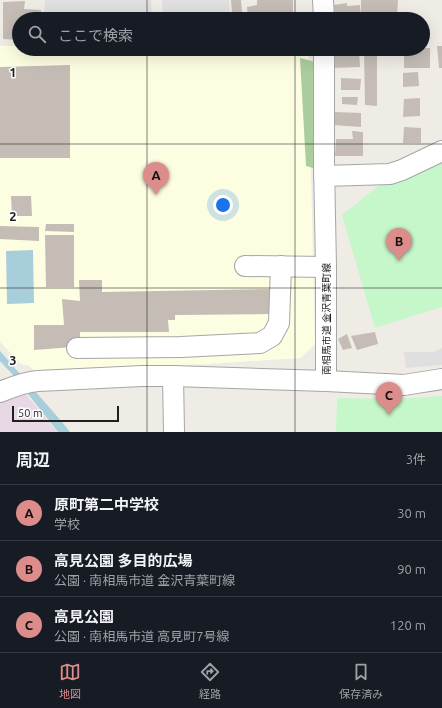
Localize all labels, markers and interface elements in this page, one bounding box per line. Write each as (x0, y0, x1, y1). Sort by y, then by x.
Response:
search box (12, 12, 430, 56)
icon: search (26, 23, 48, 45)
text: ここで検索 (58, 27, 133, 44)
text: 1 (9, 65, 17, 79)
pin: A (143, 162, 169, 195)
your location (213, 195, 233, 215)
text: 2 (9, 209, 17, 223)
pin: B (386, 228, 412, 261)
street label: 南相馬市道 金沢青葉町線 (321, 263, 332, 375)
text: 3 (9, 353, 17, 367)
pin: C (376, 382, 402, 415)
scale bar (12, 404, 119, 423)
text: 50 m (18, 407, 42, 419)
text: 周辺 (16, 450, 50, 469)
text: 3件 (406, 452, 426, 466)
text: 原町第二中学校 (54, 496, 159, 513)
text: A (24, 506, 34, 520)
text: 30 m (397, 506, 426, 520)
text: 学校 (54, 517, 80, 531)
text: 高見公園 多目的広場 (54, 552, 193, 569)
text: B (25, 562, 33, 576)
text: 90 m (397, 562, 426, 576)
text: 公園 · 南相馬市道 金沢青葉町線 (54, 573, 235, 587)
text: 高見公園 (54, 608, 114, 625)
text: C (25, 618, 33, 632)
text: 120 m (390, 618, 426, 632)
text: 公園 · 南相馬市道 高見町7号線 (54, 629, 229, 643)
tab: 地図 (59, 661, 81, 701)
tab: 経路 (199, 661, 221, 701)
tab: 保存済み (339, 661, 383, 701)

